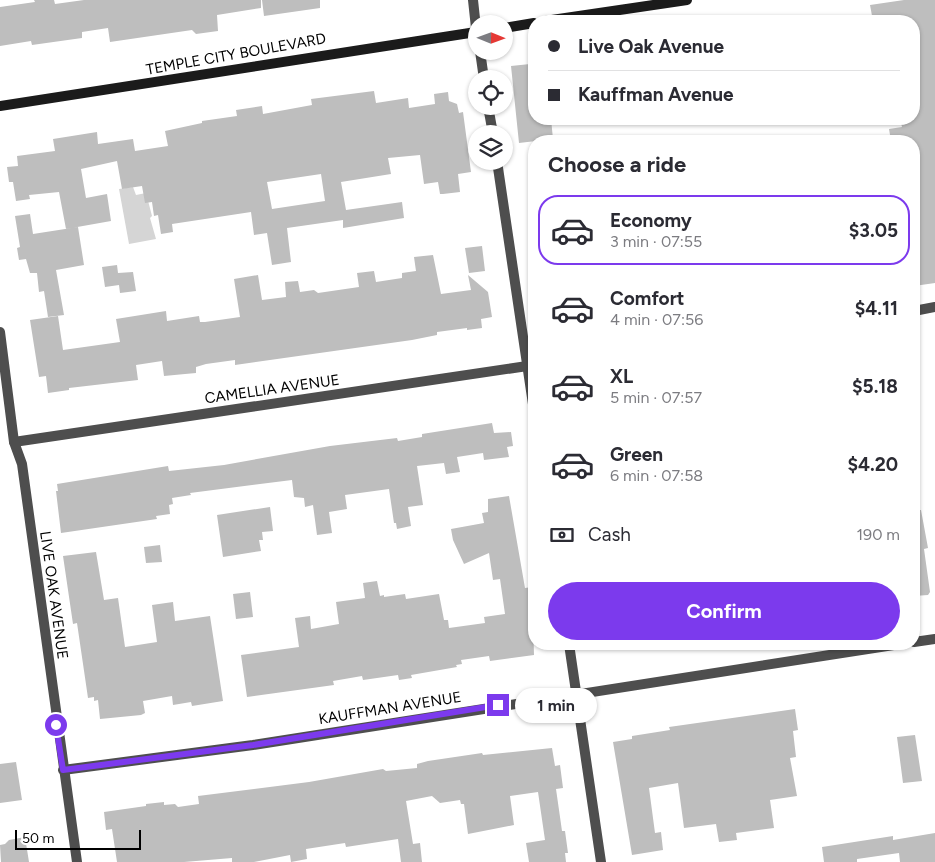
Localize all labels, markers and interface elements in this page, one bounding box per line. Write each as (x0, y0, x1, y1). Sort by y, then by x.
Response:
north arrow (468, 15, 512, 60)
map controls (468, 15, 513, 170)
street label: TEMPLE CITY BOULEVARD (145, 29, 327, 79)
text: Live Oak Avenue (578, 35, 724, 58)
button: locate (468, 70, 513, 115)
text: Kauffman Avenue (578, 83, 734, 106)
button: layers (468, 125, 513, 170)
text: Choose a ride (548, 151, 686, 178)
icon: car (550, 208, 595, 253)
text: Economy (610, 209, 692, 232)
text: $3.05 (849, 219, 898, 242)
text: 3 min · 07:55 (610, 232, 702, 251)
icon: car (550, 286, 595, 331)
text: Comfort (610, 287, 685, 310)
text: $4.11 (855, 297, 898, 320)
text: 4 min · 07:56 (610, 310, 703, 329)
icon: car (550, 364, 595, 409)
text: XL (610, 365, 633, 388)
street label: CAMELLIA AVENUE (203, 371, 341, 407)
text: $5.18 (852, 375, 898, 398)
text: 5 min · 07:57 (610, 388, 702, 407)
icon: car (550, 442, 595, 487)
text: Green (610, 443, 663, 466)
text: $4.20 (847, 453, 898, 476)
text: 6 min · 07:58 (610, 466, 703, 485)
icon: cash (548, 521, 576, 549)
text: Cash (588, 523, 631, 546)
text: 190 m (857, 525, 900, 544)
street label: LIVE OAK AVENUE (36, 530, 72, 660)
button: Confirm (548, 582, 900, 640)
street label: KAUFFMAN AVENUE (317, 688, 463, 728)
callout: 1 min (516, 688, 598, 722)
route end (487, 694, 509, 716)
text: 1 min (537, 696, 575, 715)
route start (45, 714, 67, 736)
scale bar (15, 827, 141, 850)
text: 50 m (22, 830, 54, 847)

